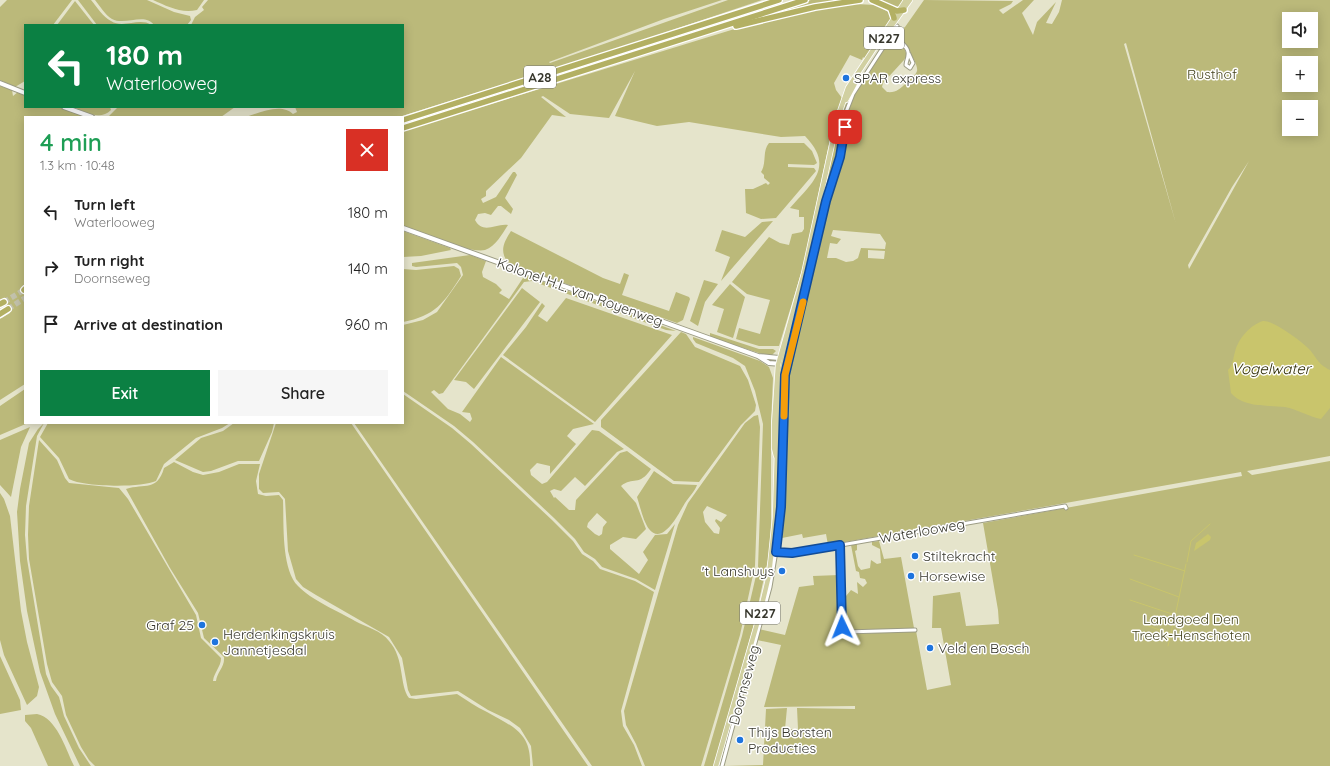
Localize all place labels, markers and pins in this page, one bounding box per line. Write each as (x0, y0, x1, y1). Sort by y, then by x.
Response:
place label: SPAR express (854, 69, 941, 87)
marker: SPAR express (841, 73, 851, 83)
pin (828, 110, 862, 144)
place label: Stiltekracht (923, 547, 996, 565)
marker: Stiltekracht (910, 551, 920, 561)
place label: 't Lanshuys (702, 562, 774, 580)
marker: 't Lanshuys (777, 566, 787, 576)
place label: Horsewise (919, 567, 985, 585)
marker: Horsewise (906, 571, 916, 581)
place label: Graf 25 (146, 616, 194, 634)
marker: Graf 25 (197, 620, 207, 630)
place label: Herdenkingskruis Jannetjesdal (223, 625, 335, 659)
marker: Herdenkingskruis Jannetjesdal (210, 637, 220, 647)
place label: Veld en Bosch (938, 639, 1029, 657)
marker: Veld en Bosch (925, 643, 935, 653)
place label: Thijs Borsten Producties (748, 723, 832, 757)
marker: Thijs Borsten Producties (735, 735, 745, 745)

